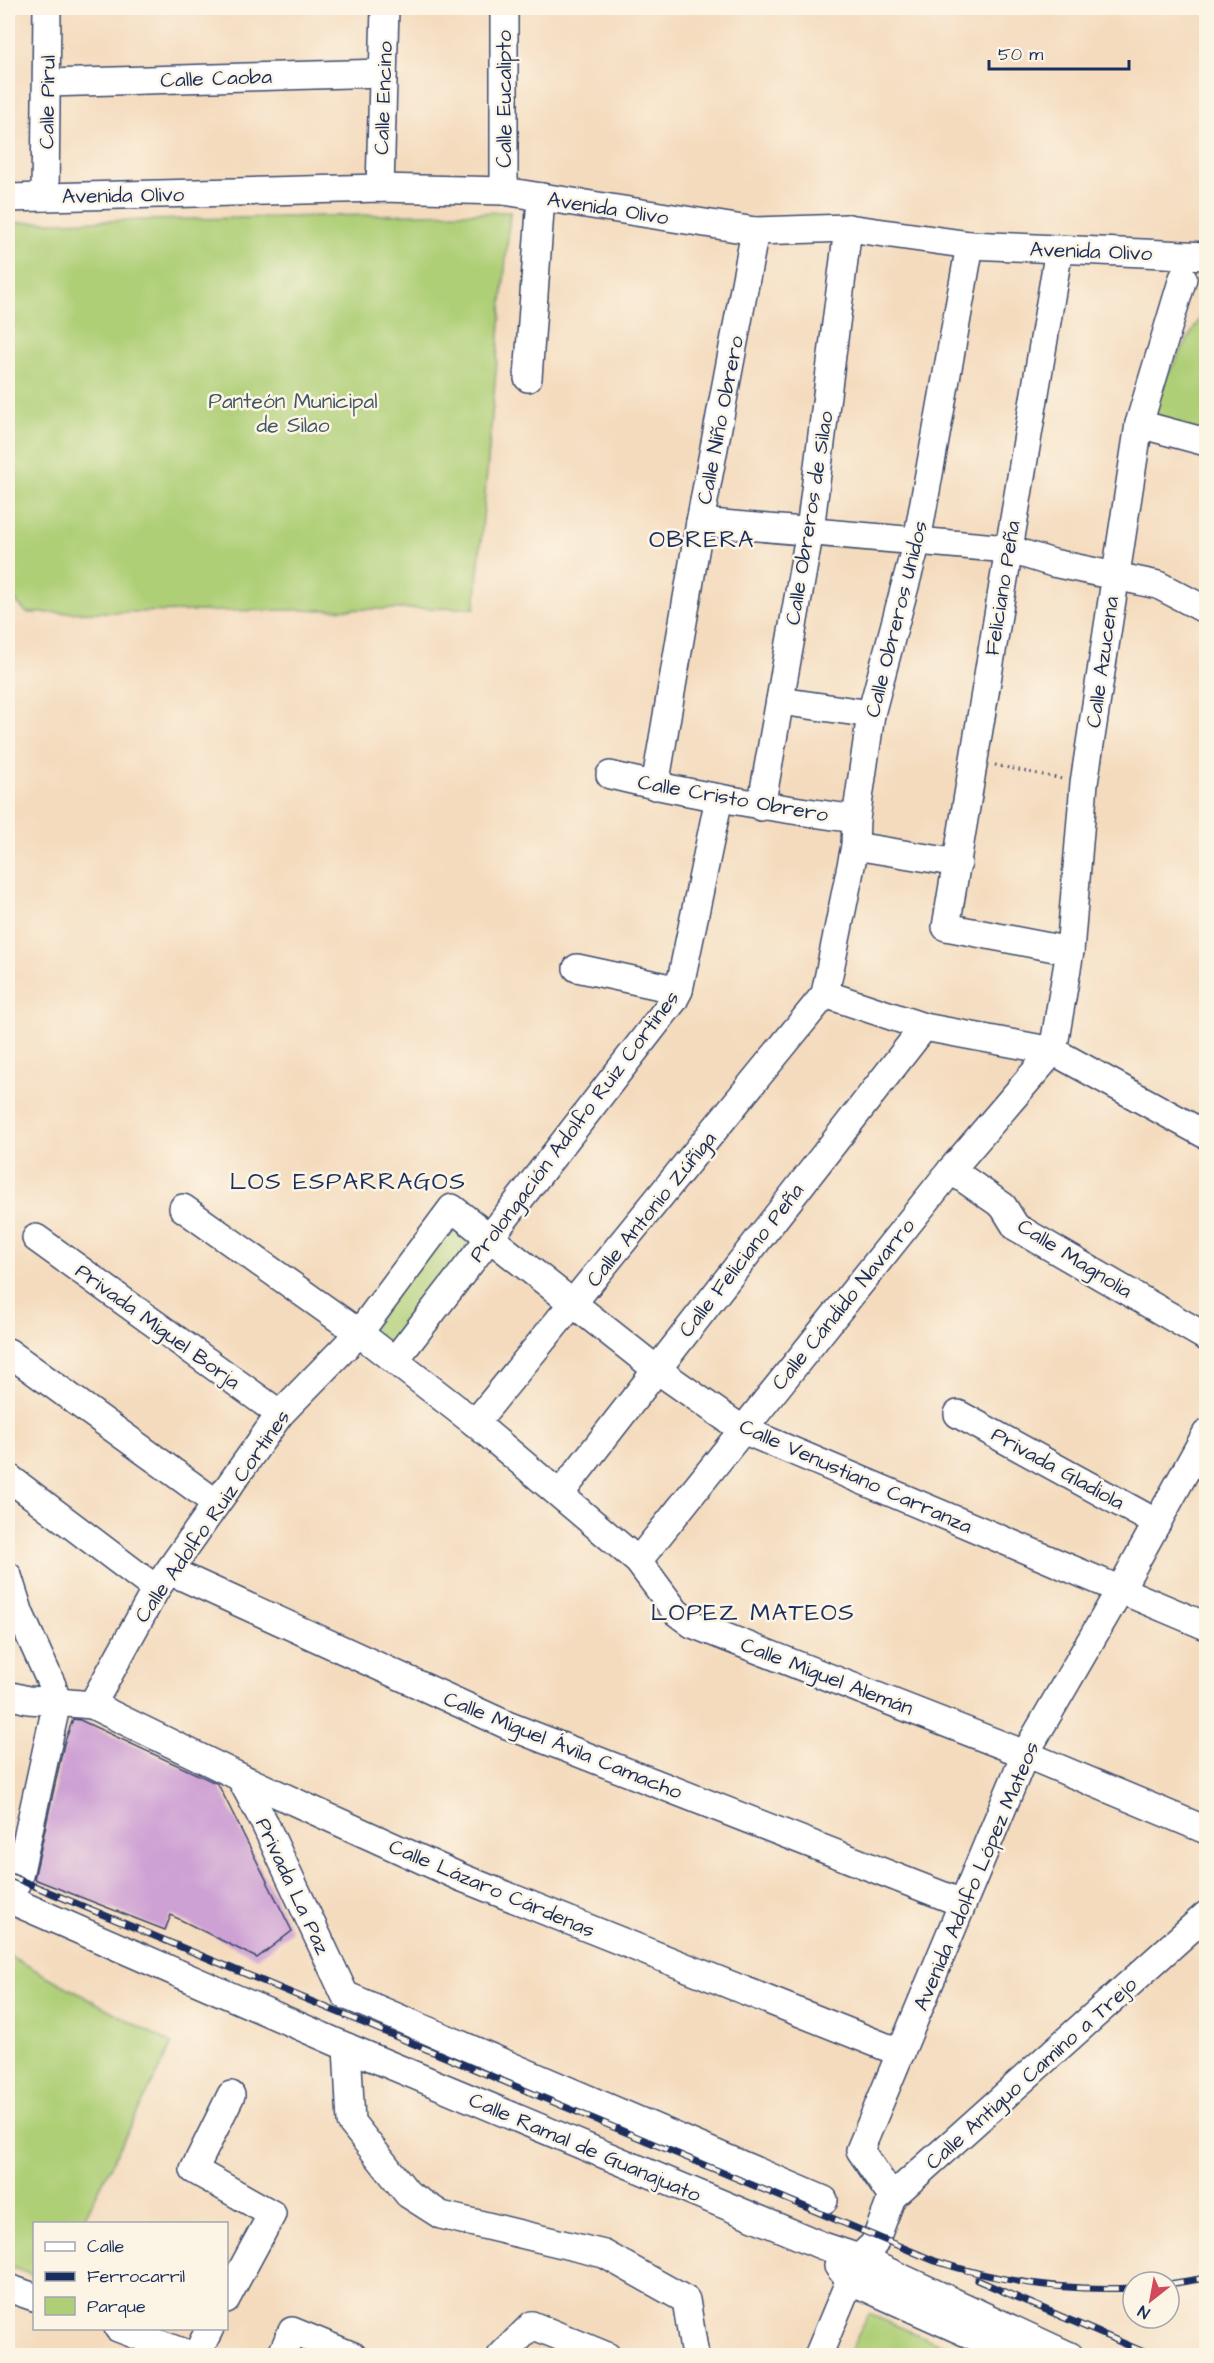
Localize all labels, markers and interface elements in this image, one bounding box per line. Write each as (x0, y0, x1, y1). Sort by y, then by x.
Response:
street label: Calle Eucalipto (490, 30, 520, 168)
scale bar (989, 33, 1128, 71)
street label: Calle Encino (367, 41, 400, 155)
text: 50 m (998, 42, 1043, 67)
street label: Calle Pirul (32, 55, 63, 149)
street label: Calle Caoba (160, 62, 273, 95)
street label: Avenida Olivo (62, 180, 185, 211)
street label: Avenida Olivo (545, 185, 671, 232)
street label: Avenida Olivo (1029, 235, 1153, 268)
street label: Calle Niño Obrero (690, 333, 751, 507)
park label: Panteón Municipal de Silao (208, 387, 378, 440)
street label: Calle Obreros de Silao (778, 409, 841, 627)
street label: Calle Obreros Unidos (858, 518, 935, 720)
street label: Feliciano Peña (978, 518, 1028, 658)
district label: OBRERA (649, 523, 755, 557)
street label: Calle Azucena (1079, 594, 1126, 730)
street label: Calle Cristo Obrero (635, 767, 831, 830)
street label: Prolongación Adolfo Ruiz Cortines (463, 985, 688, 1269)
street label: Calle Antonio Zúñiga (580, 1125, 725, 1294)
district label: LOS ESPARRAGOS (230, 1165, 466, 1199)
street label: Calle Feliciano Peña (672, 1177, 811, 1343)
street label: Calle Cándido Navarro (765, 1212, 922, 1396)
street label: Calle Magnolia (1011, 1212, 1138, 1307)
street label: Privada Miguel Borja (68, 1257, 246, 1398)
street label: Calle Adolfo Ruiz Cortines (128, 1404, 297, 1629)
street label: Calle Venustiano Carranza (735, 1412, 977, 1541)
street label: Privada Gladiola (986, 1420, 1130, 1517)
district label: LOPEZ MATEOS (651, 1596, 855, 1630)
street label: Calle Miguel Alemán (736, 1630, 917, 1725)
street label: Calle Miguel Ávila Camacho (438, 1684, 687, 1809)
street label: Avenida Adolfo López Mateos (907, 1737, 1047, 2016)
street label: Privada La Paz (248, 1813, 337, 1960)
street label: Calle Lázaro Cárdenas (384, 1832, 599, 1945)
street label: Calle Antiguo Camino a Trejo (919, 1970, 1145, 2178)
street label: Calle Ramal de Guanajuato (464, 2085, 705, 2210)
legend (33, 2222, 228, 2330)
text: Calle (87, 2234, 125, 2259)
text: Ferrocarril (87, 2264, 185, 2289)
north arrow (1121, 2270, 1181, 2330)
text: Parque (87, 2294, 146, 2319)
text: N (1134, 2300, 1154, 2324)

